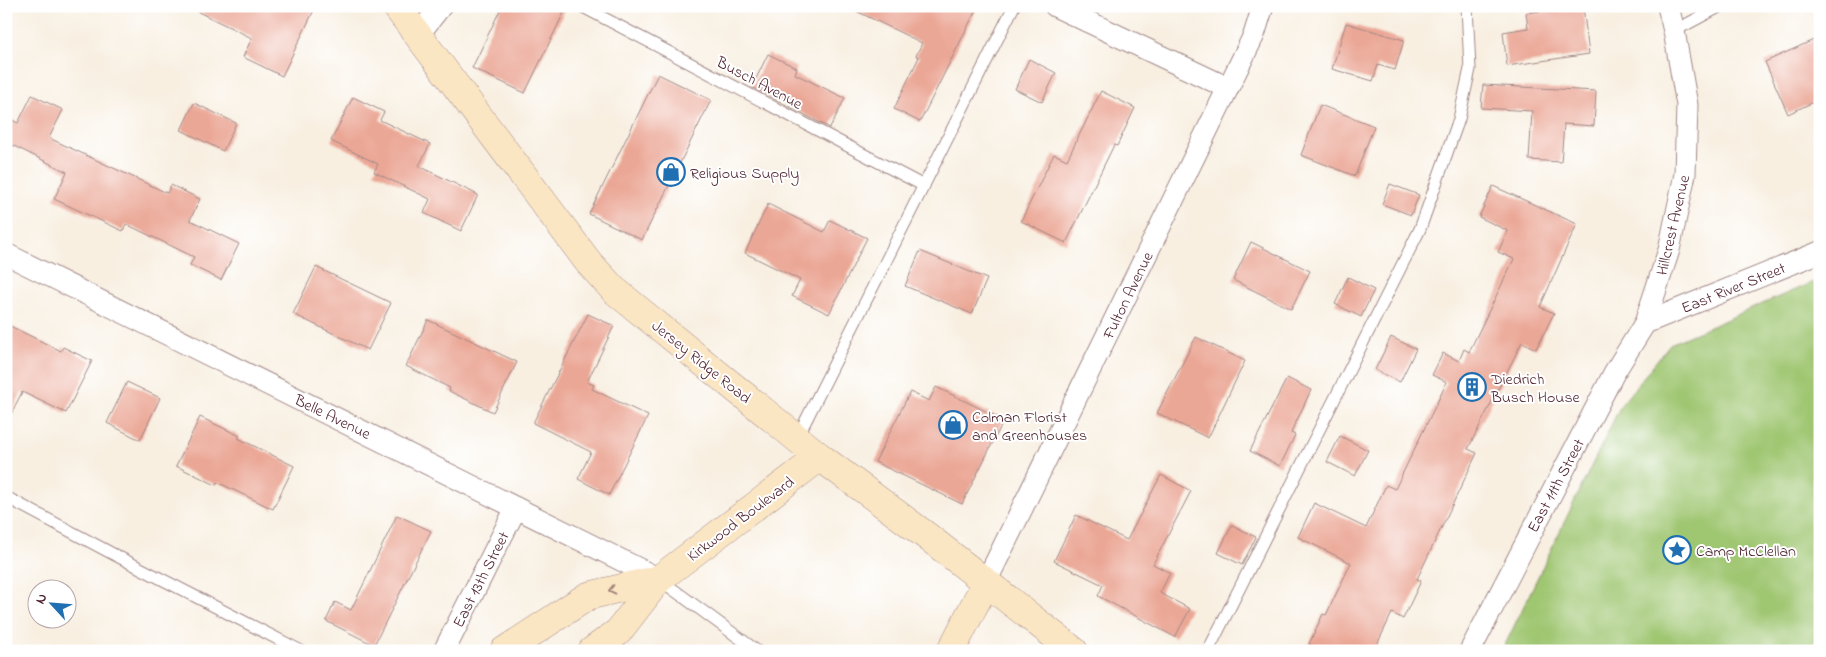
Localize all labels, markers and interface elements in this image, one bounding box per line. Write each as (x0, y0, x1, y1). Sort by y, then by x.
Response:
street label: Busch Avenue (711, 51, 807, 117)
shop icon: Religious Supply (656, 157, 686, 187)
place label: Religious Supply (690, 162, 799, 186)
street label: Hillcrest Avenue (1651, 172, 1697, 278)
street label: Fulton Avenue (1097, 247, 1161, 344)
street label: East River Street (1678, 257, 1790, 321)
street label: Jersey Ridge Road (646, 315, 756, 410)
place label: Diedrich Busch House (1490, 368, 1581, 410)
building icon: Diedrich Busch House (1457, 372, 1487, 402)
street label: Belle Avenue (289, 389, 375, 447)
place label: Colman Florist and Greenhouses (972, 406, 1087, 448)
shop icon: Colman Florist and Greenhouses (938, 410, 968, 440)
street label: East 11th Street (1522, 434, 1592, 537)
street label: Kirkwood Boulevard (682, 471, 800, 568)
street label: East 13th Street (447, 527, 517, 632)
place icon: Camp McClellan (1662, 535, 1692, 565)
place label: Camp McClellan (1696, 540, 1796, 564)
north arrow (28, 580, 78, 630)
one-way arrow (608, 584, 617, 595)
text: N (30, 590, 53, 608)

